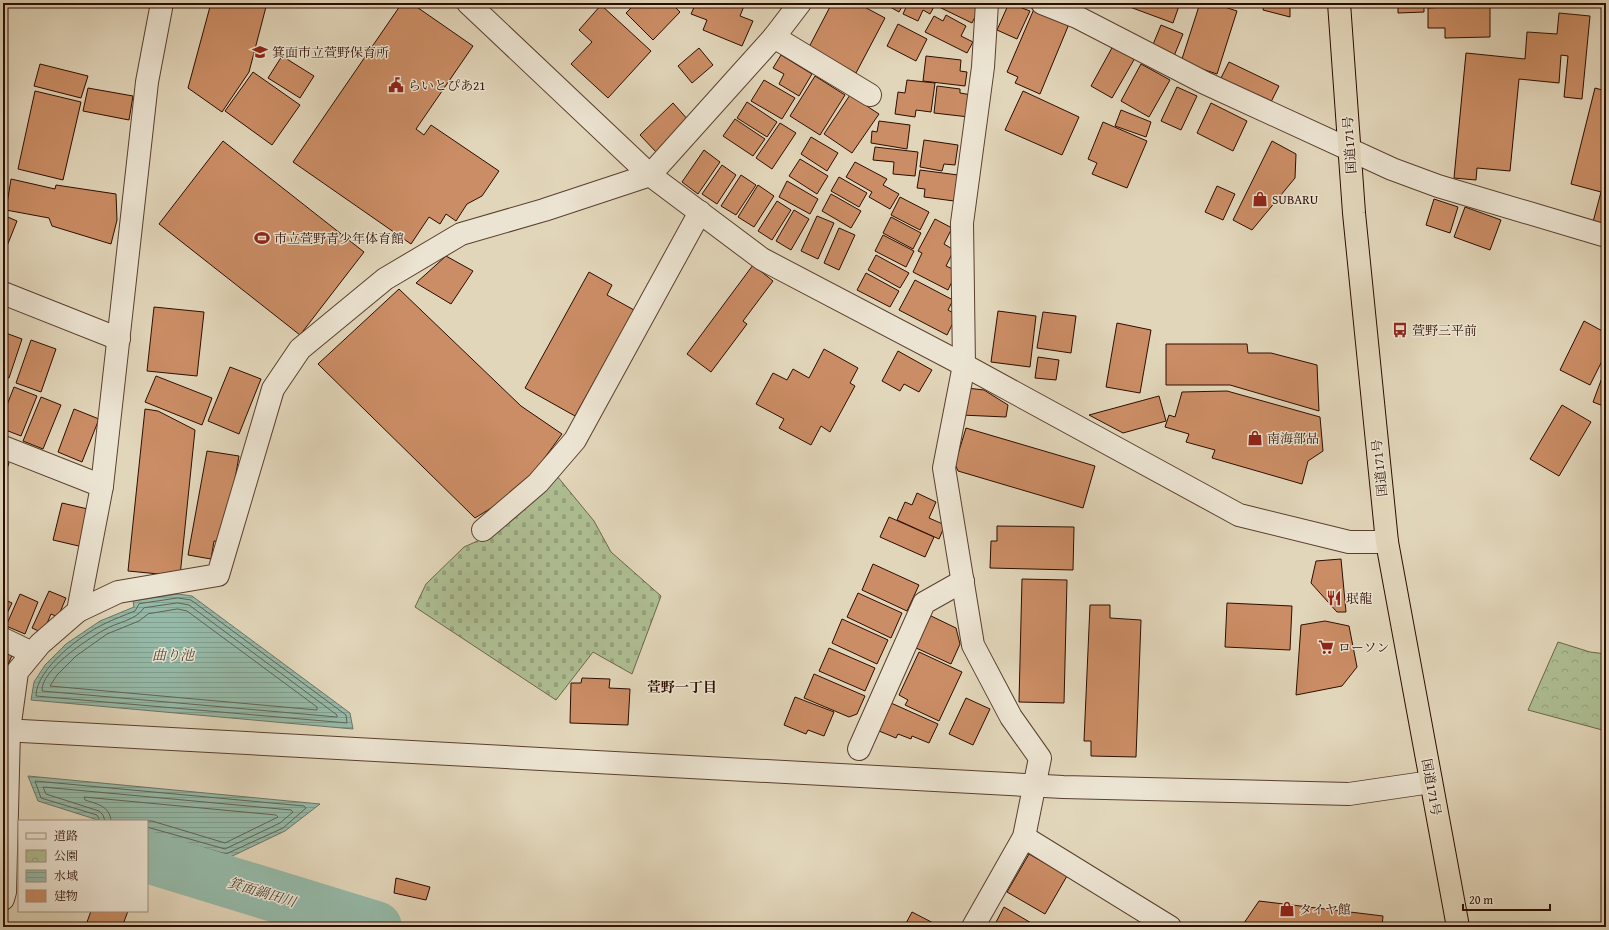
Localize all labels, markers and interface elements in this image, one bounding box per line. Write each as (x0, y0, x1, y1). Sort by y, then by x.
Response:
school or university icon: 箕面市立萱野保育所 (251, 43, 269, 61)
place label: 箕面市立萱野保育所 (272, 43, 389, 62)
public building icon: らいとぴあ21 (387, 76, 405, 94)
place label: らいとぴあ21 (408, 76, 486, 95)
street label: 国道171号 (1338, 115, 1361, 174)
shop icon: SUBARU (1251, 190, 1269, 208)
place label: SUBARU (1272, 190, 1319, 209)
sports icon: 市立萱野青少年体育館 (253, 229, 271, 247)
place label: 市立萱野青少年体育館 (274, 229, 404, 248)
bus stop icon: 萱野三平前 (1391, 321, 1409, 339)
place label: 萱野三平前 (1412, 321, 1477, 340)
shop icon: 南海部品 (1246, 429, 1264, 447)
place label: 南海部品 (1267, 429, 1319, 448)
street label: 国道171号 (1367, 438, 1392, 498)
restaurant icon: 珉龍 (1325, 589, 1343, 607)
place label: 珉龍 (1346, 589, 1372, 608)
supermarket icon: ローソン (1317, 638, 1335, 656)
place label: ローソン (1338, 638, 1389, 657)
water label: 曲り池 (152, 645, 196, 665)
district label: 萱野一丁目 (647, 677, 717, 697)
street label: 国道171号 (1417, 757, 1446, 817)
legend (18, 820, 148, 912)
text: 道路 (54, 827, 78, 844)
text: 公園 (54, 847, 78, 864)
text: 水域 (54, 867, 78, 884)
water label: 箕面鍋田川 (226, 872, 300, 912)
scale bar (1463, 886, 1550, 912)
text: 建物 (54, 887, 78, 904)
text: 20 m (1469, 891, 1493, 908)
shop icon: タイヤ館 (1278, 900, 1296, 918)
place label: タイヤ館 (1299, 900, 1351, 919)

